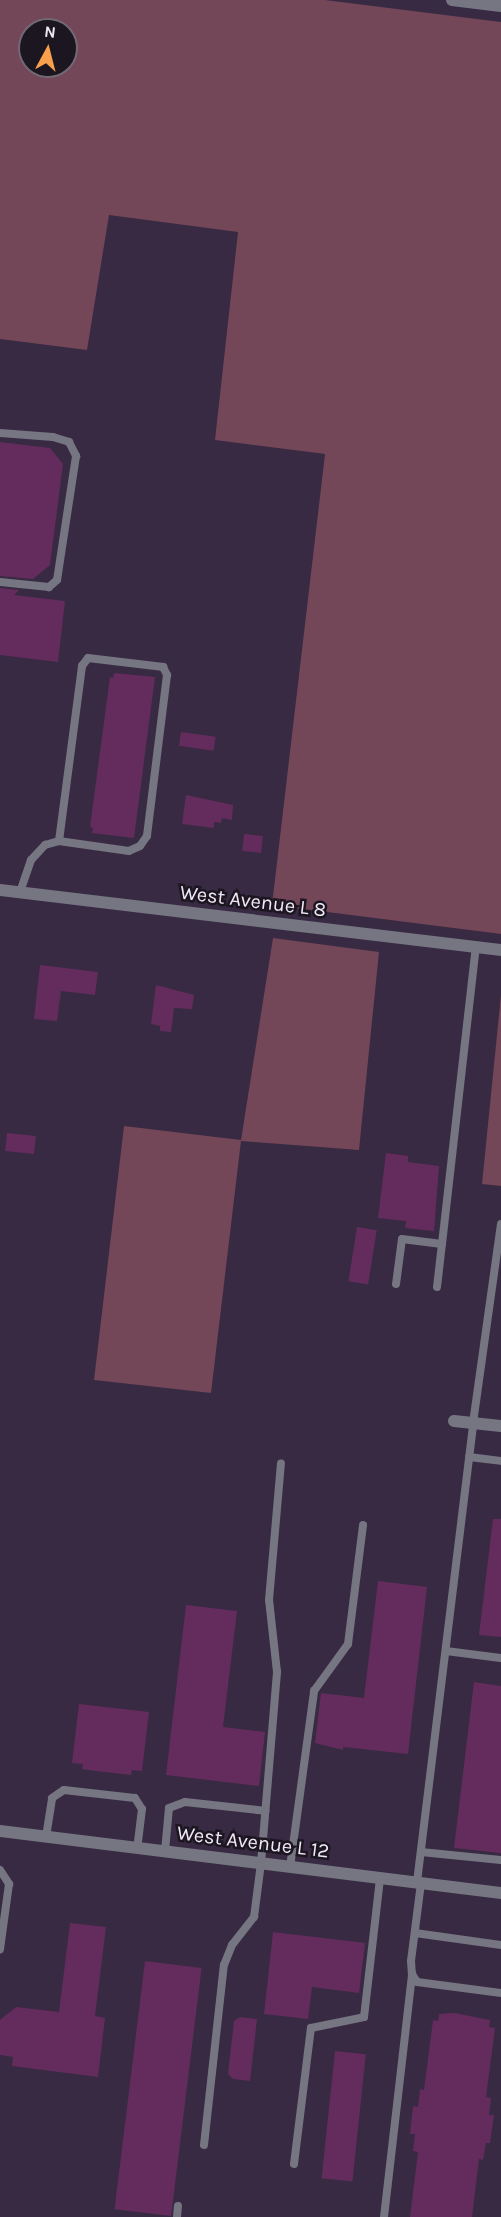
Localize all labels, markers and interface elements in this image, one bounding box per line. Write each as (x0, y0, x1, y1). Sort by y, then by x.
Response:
north arrow (18, 18, 78, 78)
text: N (43, 21, 57, 42)
street label: West Avenue L 8 (178, 880, 328, 922)
street label: West Avenue L 12 (176, 1821, 330, 1863)

